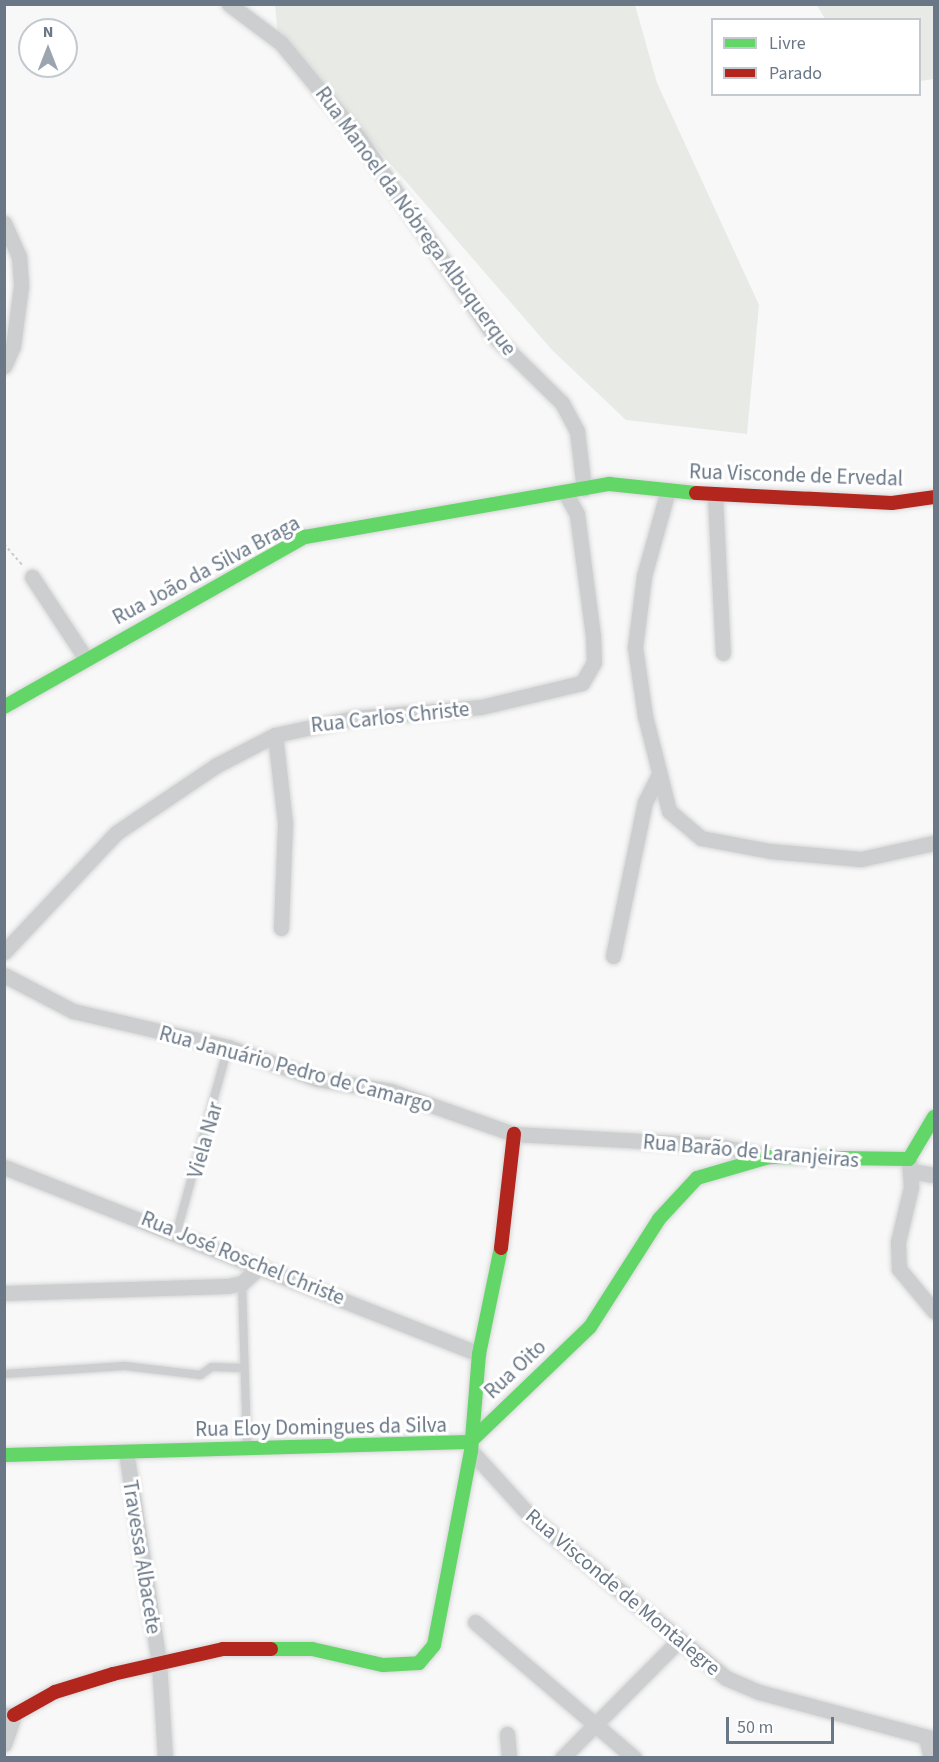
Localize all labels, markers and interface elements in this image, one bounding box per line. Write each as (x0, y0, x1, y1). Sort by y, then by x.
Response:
north arrow (18, 18, 78, 78)
legend (711, 18, 921, 96)
text: N (43, 21, 53, 43)
text: Livre (769, 31, 806, 56)
text: Parado (769, 61, 822, 86)
street label: Rua Manoel da Nóbrega Albuquerque (310, 82, 522, 360)
street label: Rua Visconde de Ervedal (689, 459, 903, 491)
street label: Rua João da Silva Braga (108, 510, 304, 630)
street label: Rua Carlos Christe (310, 696, 470, 738)
street label: Rua Januário Pedro de Camargo (157, 1020, 435, 1118)
street label: Viela Nar (182, 1099, 228, 1181)
street label: Rua Barão de Laranjeiras (642, 1129, 860, 1173)
street label: Rua José Roschel Christe (138, 1206, 348, 1310)
street label: Rua Oito (479, 1334, 551, 1404)
street label: Rua Eloy Domingues da Silva (195, 1412, 447, 1442)
street label: Travessa Albacete (117, 1478, 167, 1636)
street label: Rua Visconde de Montalegre (520, 1503, 726, 1681)
scale bar (729, 1705, 837, 1743)
text: 50 m (737, 1715, 773, 1740)

